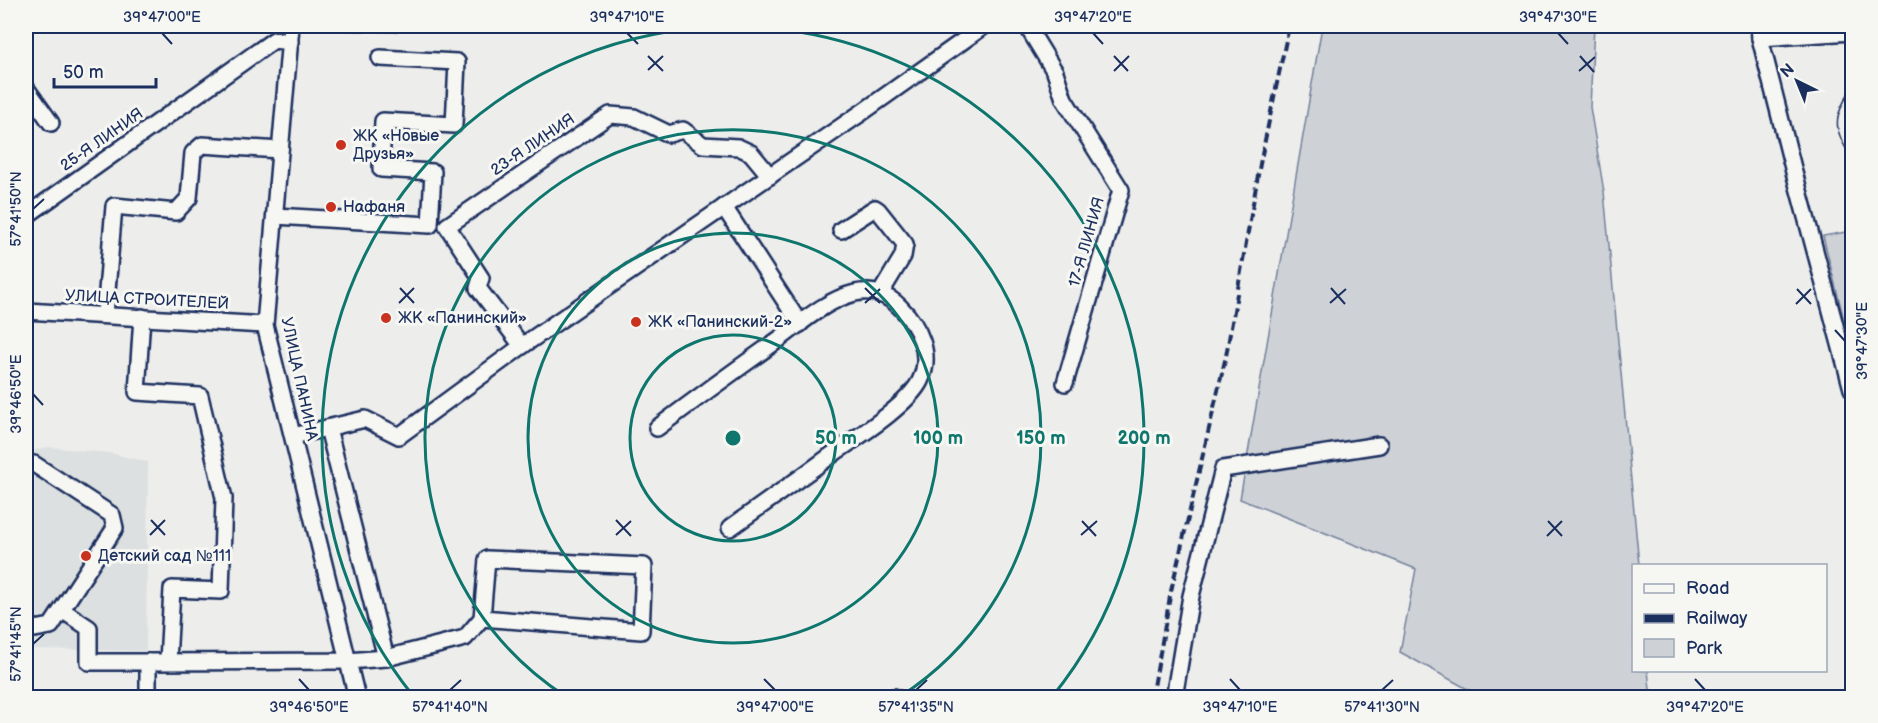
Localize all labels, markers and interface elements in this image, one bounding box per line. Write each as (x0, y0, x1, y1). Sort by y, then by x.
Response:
text: 39°47'00"E (123, 8, 201, 27)
text: 39°47'10"E (590, 8, 665, 27)
text: 39°47'20"E (1054, 8, 1132, 27)
text: 39°47'30"E (1519, 8, 1597, 27)
scale bar (54, 51, 156, 89)
north arrow (1767, 51, 1827, 111)
text: N (1777, 60, 1799, 82)
text: 50 m (63, 62, 104, 83)
street label: 25-Я ЛИНИЯ (57, 104, 147, 176)
street label: 23-Я ЛИНИЯ (487, 110, 579, 180)
place label: ЖК «Новые Друзья» (353, 127, 439, 164)
marker: ЖК «Новые Друзья» (334, 138, 348, 152)
text: 57°41'50"N (7, 171, 26, 247)
street label: 17-Я ЛИНИЯ (1065, 195, 1109, 289)
place label: Нафаня (343, 198, 405, 217)
marker: Нафаня (324, 200, 338, 214)
street label: УЛИЦА СТРОИТЕЛЕЙ (64, 286, 230, 314)
text: 39°47'30"E (1853, 302, 1872, 380)
place label: ЖК «Панинский» (398, 309, 527, 328)
marker: ЖК «Панинский» (379, 311, 393, 325)
place label: ЖК «Панинский-2» (648, 313, 792, 332)
marker: ЖК «Панинский-2» (629, 315, 643, 329)
street label: УЛИЦА ПАНИНА (277, 316, 321, 443)
text: 39°46'50"E (7, 354, 26, 434)
centre of rings (723, 428, 743, 448)
text: 50 m (815, 428, 857, 449)
text: 100 m (913, 428, 963, 449)
text: 150 m (1016, 428, 1066, 449)
text: 200 m (1117, 428, 1171, 449)
place label: Детский сад №111 (98, 547, 231, 566)
marker: Детский сад №111 (79, 549, 93, 563)
legend (1632, 564, 1827, 672)
text: Road (1686, 578, 1730, 599)
text: 57°41'45"N (7, 606, 26, 682)
text: Railway (1686, 608, 1748, 629)
text: Park (1686, 638, 1722, 659)
text: 39°46'50"E (269, 698, 349, 717)
text: 57°41'40"N (412, 698, 488, 717)
text: 39°47'00"E (736, 698, 814, 717)
text: 57°41'35"N (878, 698, 954, 717)
text: 39°47'10"E (1203, 698, 1278, 717)
text: 57°41'30"N (1344, 698, 1420, 717)
text: 39°47'20"E (1666, 698, 1744, 717)

